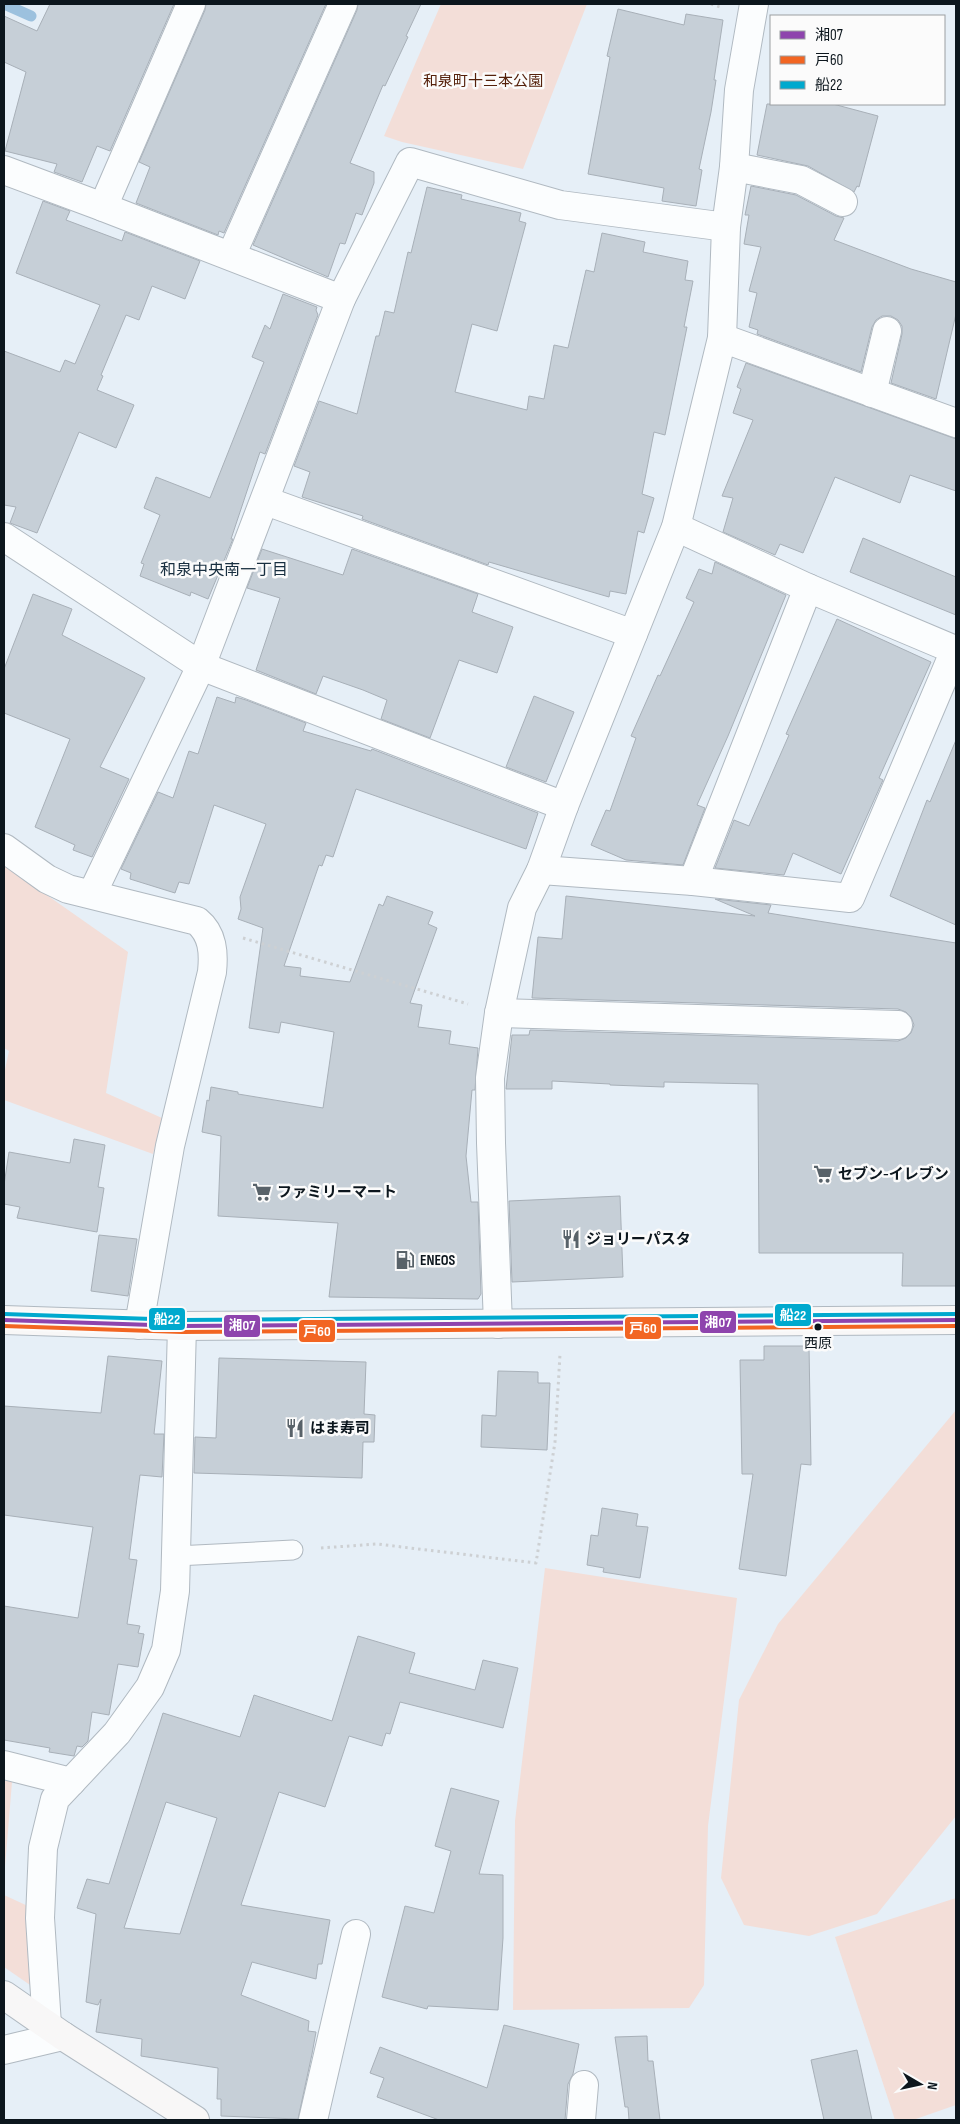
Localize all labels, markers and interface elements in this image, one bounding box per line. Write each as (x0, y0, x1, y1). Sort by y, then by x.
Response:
legend (770, 15, 945, 105)
text: 湘07 (815, 26, 843, 45)
text: 戸60 (815, 51, 843, 70)
park label: 和泉町十三本公園 (423, 72, 543, 91)
text: 船22 (815, 76, 842, 95)
district label: 和泉中央南一丁目 (160, 561, 288, 580)
supermarket icon: セブン-イレブン (812, 1163, 834, 1185)
place label: セブン-イレブン (838, 1165, 949, 1184)
supermarket icon: ファミリーマート (251, 1181, 273, 1203)
place label: ファミリーマート (277, 1183, 397, 1202)
restaurant icon: ジョリーパスタ (560, 1228, 582, 1250)
place label: ジョリーパスタ (586, 1230, 691, 1249)
fuel station icon: ENEOS (394, 1249, 416, 1271)
place label: ENEOS (420, 1251, 456, 1270)
line badge: 船22 (774, 1303, 812, 1327)
line badge: 船22 (148, 1307, 186, 1331)
text: 船22 (780, 1307, 806, 1324)
line badge: 湘07 (699, 1310, 737, 1334)
text: 船22 (154, 1311, 180, 1328)
line badge: 湘07 (223, 1314, 261, 1338)
text: 湘07 (705, 1314, 732, 1331)
line badge: 戸60 (624, 1316, 662, 1340)
text: 湘07 (229, 1317, 256, 1334)
line badge: 戸60 (298, 1319, 336, 1343)
text: 戸60 (629, 1320, 657, 1337)
marker: 西原 (813, 1322, 823, 1332)
text: 戸60 (303, 1323, 331, 1340)
place label: 西原 (804, 1335, 832, 1352)
restaurant icon: はま寿司 (284, 1417, 306, 1439)
place label: はま寿司 (310, 1419, 370, 1438)
north arrow (895, 2059, 945, 2109)
text: N (923, 2081, 941, 2091)

